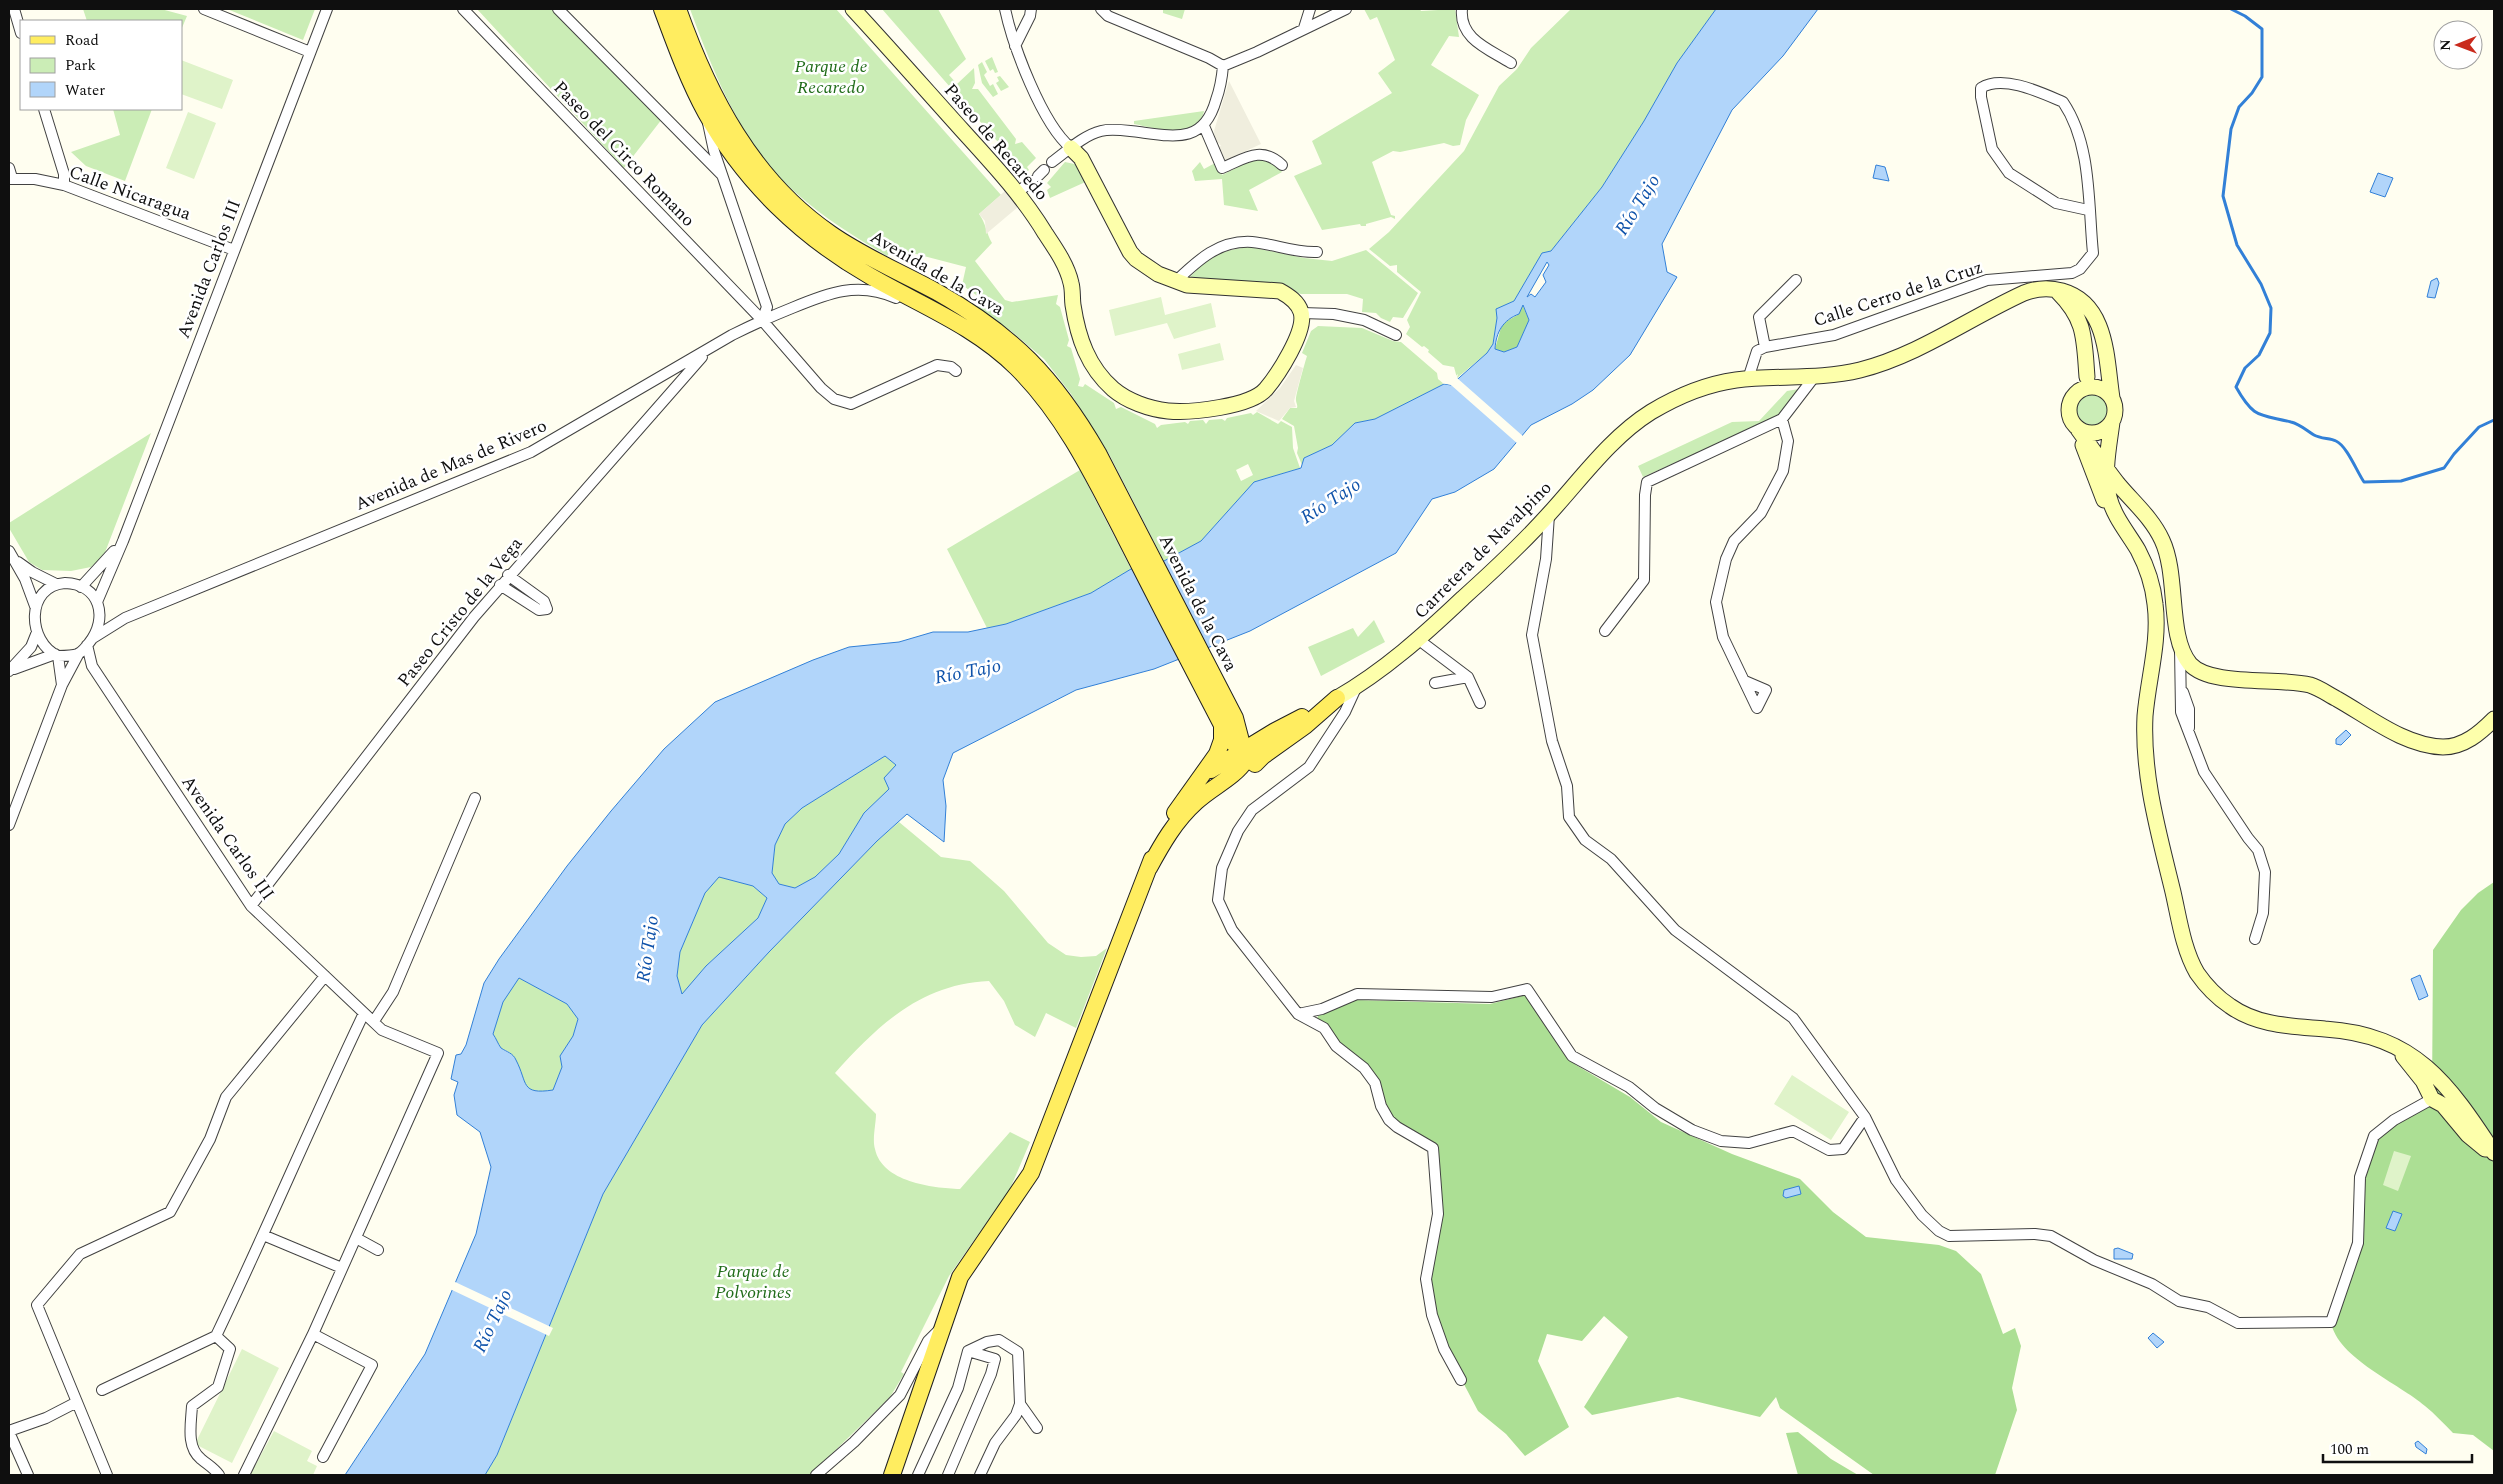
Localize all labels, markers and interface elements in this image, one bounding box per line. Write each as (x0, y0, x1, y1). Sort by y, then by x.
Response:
legend (20, 20, 182, 110)
north arrow (2433, 20, 2483, 70)
text: Road (65, 29, 99, 52)
text: N (2435, 39, 2456, 51)
park label: Parque de Recaredo (795, 53, 867, 101)
text: Park (65, 54, 96, 77)
street label: Paseo del Circo Romano (547, 75, 701, 233)
street label: Paseo de Recaredo (937, 77, 1055, 207)
text: Water (65, 79, 105, 102)
street label: Calle Nicaragua (65, 158, 195, 228)
water label: Río Tajo (1608, 169, 1668, 241)
street label: Avenida Carlos III (170, 196, 248, 342)
street label: Avenida de la Cava (865, 224, 1009, 322)
street label: Calle Cerro de la Cruz (1810, 254, 1986, 334)
street label: Avenida de Mas de Rivero (351, 412, 551, 518)
water label: Río Tajo (1295, 471, 1367, 531)
street label: Carretera de Navalpino (1408, 475, 1558, 625)
street label: Avenida de la Cava (1152, 530, 1244, 676)
street label: Paseo Cristo de la Vega (391, 531, 529, 693)
water label: Río Tajo (932, 651, 1004, 693)
street label: Avenida Carlos III (175, 770, 281, 906)
water label: Río Tajo (629, 914, 667, 984)
park label: Parque de Polvorines (715, 1258, 792, 1306)
water label: Río Tajo (466, 1284, 520, 1358)
scale bar (2323, 1432, 2472, 1464)
text: 100 m (2330, 1438, 2369, 1461)

